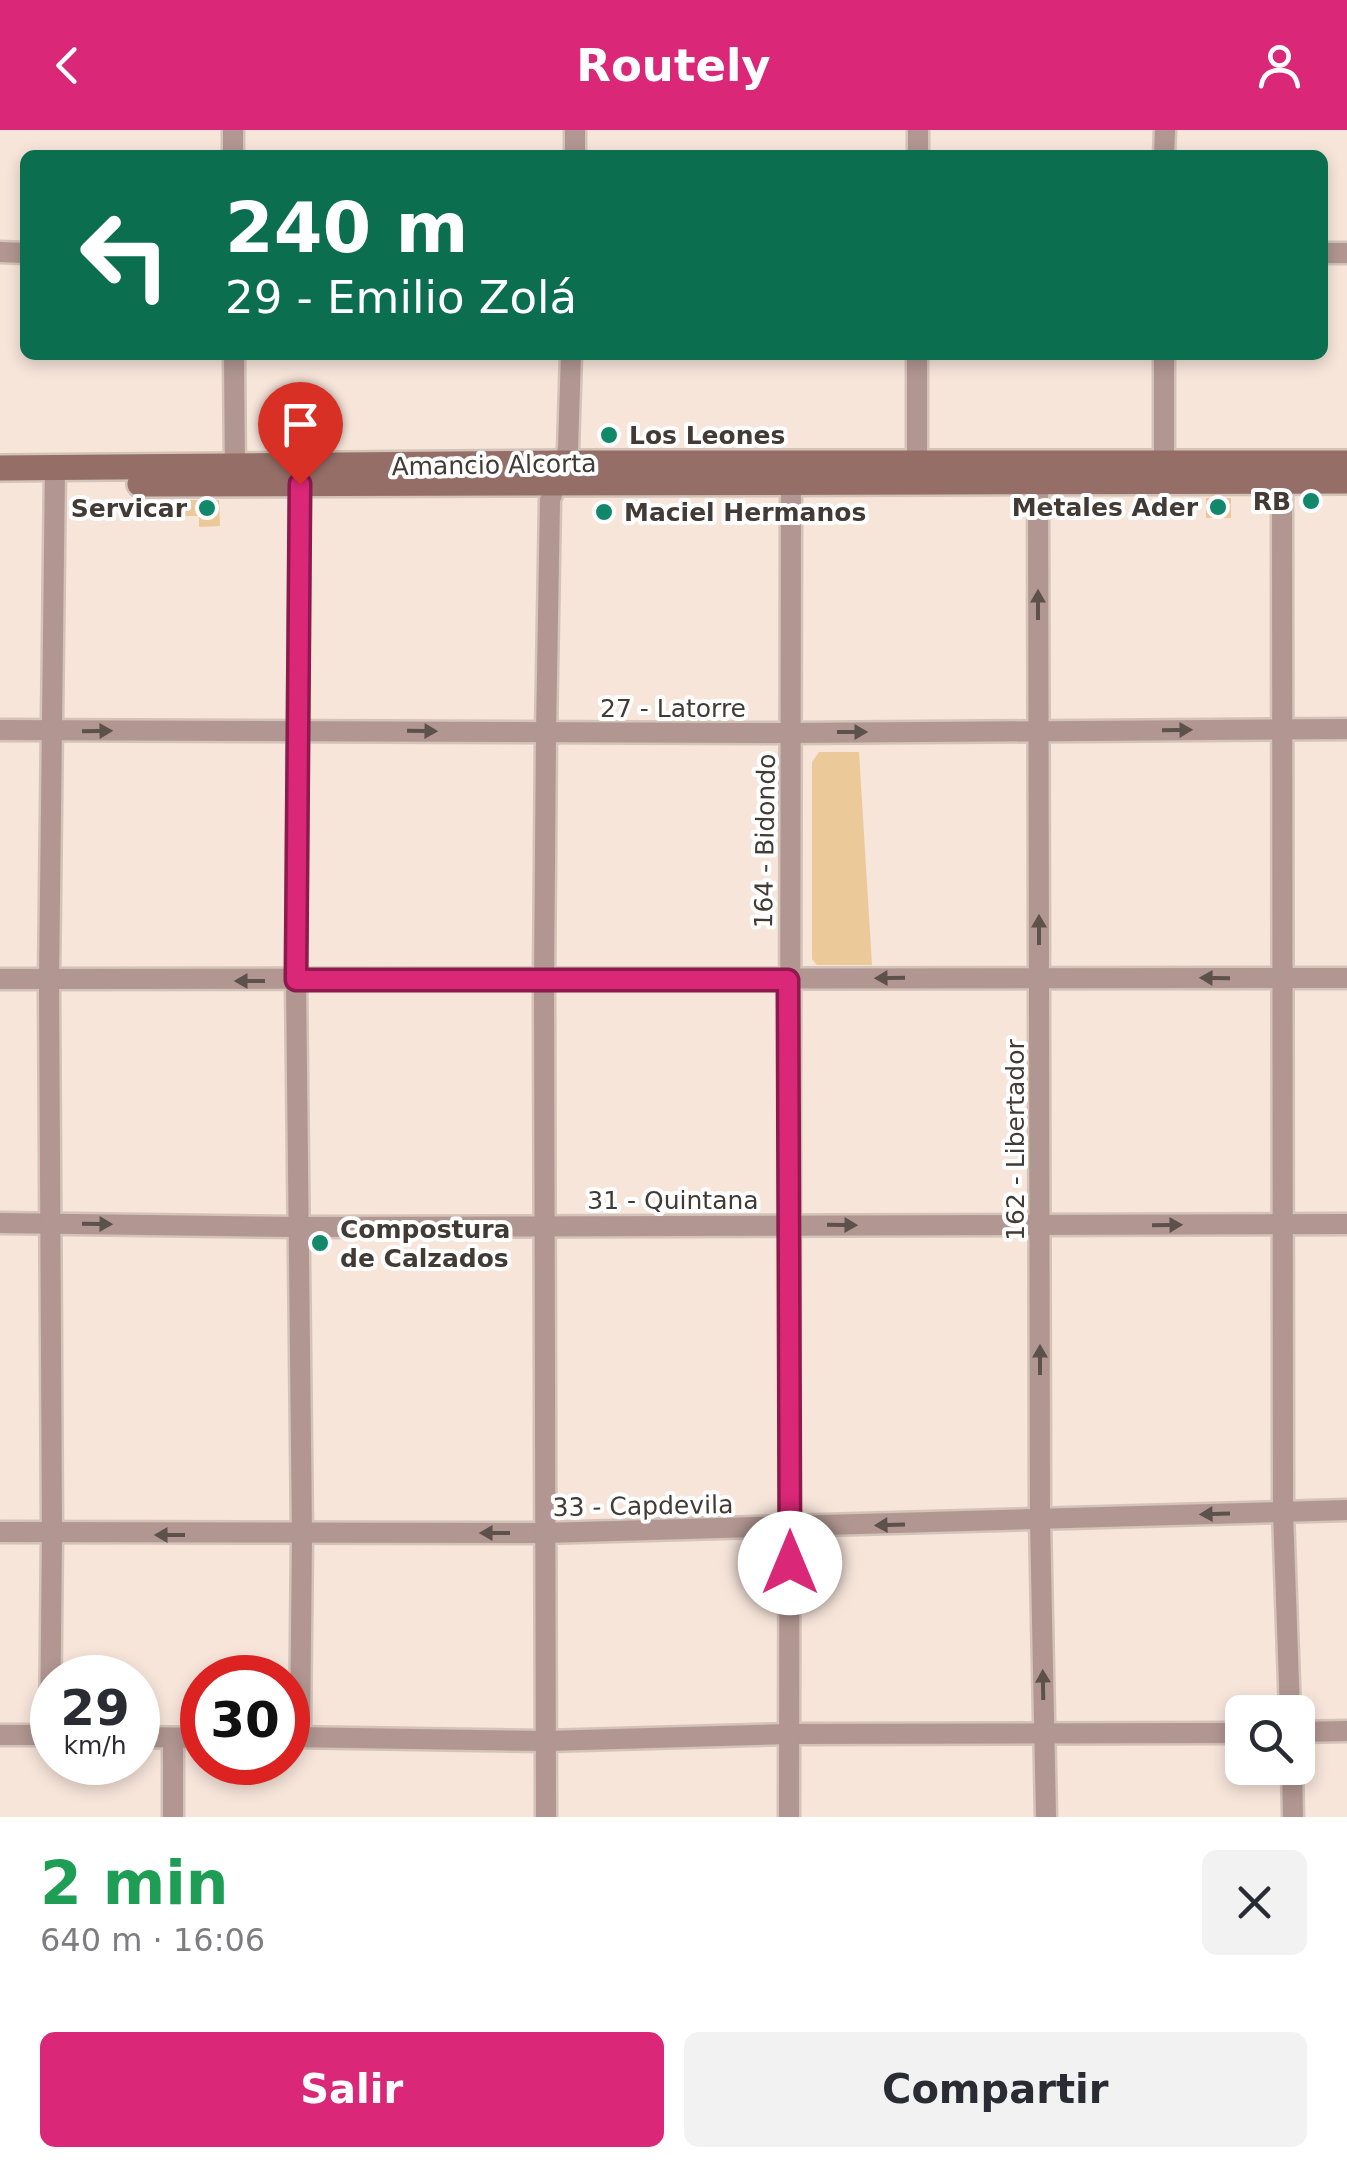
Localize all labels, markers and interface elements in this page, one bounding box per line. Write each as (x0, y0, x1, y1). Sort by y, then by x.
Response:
icon: back (40, 38, 95, 93)
icon: person (1252, 38, 1307, 93)
text: Routely (576, 39, 771, 92)
text: 240 m (225, 187, 468, 269)
icon: left (60, 190, 190, 320)
text: 29 - Emilio Zolá (225, 271, 577, 324)
pin (258, 382, 343, 485)
icon: arrive (273, 397, 328, 452)
place label: Los Leones (629, 421, 785, 450)
marker: Los Leones (598, 424, 620, 446)
street label: Amancio Alcorta (391, 449, 597, 481)
place label: RB (1253, 487, 1291, 516)
marker: RB (1300, 490, 1322, 512)
place label: Metales Ader (1012, 493, 1199, 522)
place label: Servicar (71, 494, 188, 523)
marker: Metales Ader (1207, 496, 1229, 518)
marker: Servicar (196, 497, 218, 519)
place label: Maciel Hermanos (624, 498, 866, 527)
marker: Maciel Hermanos (593, 501, 615, 523)
one-way arrow (1030, 588, 1046, 620)
street label: 27 - Latorre (600, 694, 746, 723)
one-way arrow (1162, 722, 1194, 738)
one-way arrow (82, 723, 114, 739)
one-way arrow (407, 723, 439, 739)
one-way arrow (837, 724, 869, 740)
street label: 164 - Bidondo (749, 753, 781, 929)
one-way arrow (1031, 913, 1047, 945)
one-way arrow (1198, 970, 1230, 986)
one-way arrow (873, 971, 905, 987)
one-way arrow (233, 973, 265, 989)
street label: 162 - Libertador (1001, 1038, 1030, 1241)
street label: 31 - Quintana (587, 1186, 759, 1215)
place label: Compostura de Calzados (340, 1215, 510, 1273)
one-way arrow (82, 1216, 114, 1232)
one-way arrow (827, 1217, 859, 1233)
one-way arrow (1152, 1217, 1184, 1233)
marker: Compostura de Calzados (309, 1232, 331, 1254)
one-way arrow (1032, 1343, 1048, 1375)
street label: 33 - Capdevila (552, 1490, 734, 1522)
one-way arrow (1198, 1506, 1230, 1522)
position arrow (738, 1511, 842, 1615)
one-way arrow (873, 1517, 905, 1533)
one-way arrow (478, 1525, 510, 1541)
one-way arrow (153, 1526, 185, 1542)
speed limit sign: 30 (180, 1655, 310, 1785)
one-way arrow (1035, 1668, 1051, 1700)
text: 29 (60, 1679, 130, 1737)
map controls (1225, 1695, 1315, 1785)
button: search (1225, 1695, 1315, 1785)
text: km/h (63, 1731, 127, 1760)
text: 2 min (40, 1848, 228, 1918)
button: close (1202, 1850, 1307, 1955)
text: 640 m · 16:06 (40, 1921, 265, 1959)
button: Salir (40, 2032, 664, 2147)
button: Compartir (684, 2032, 1307, 2147)

